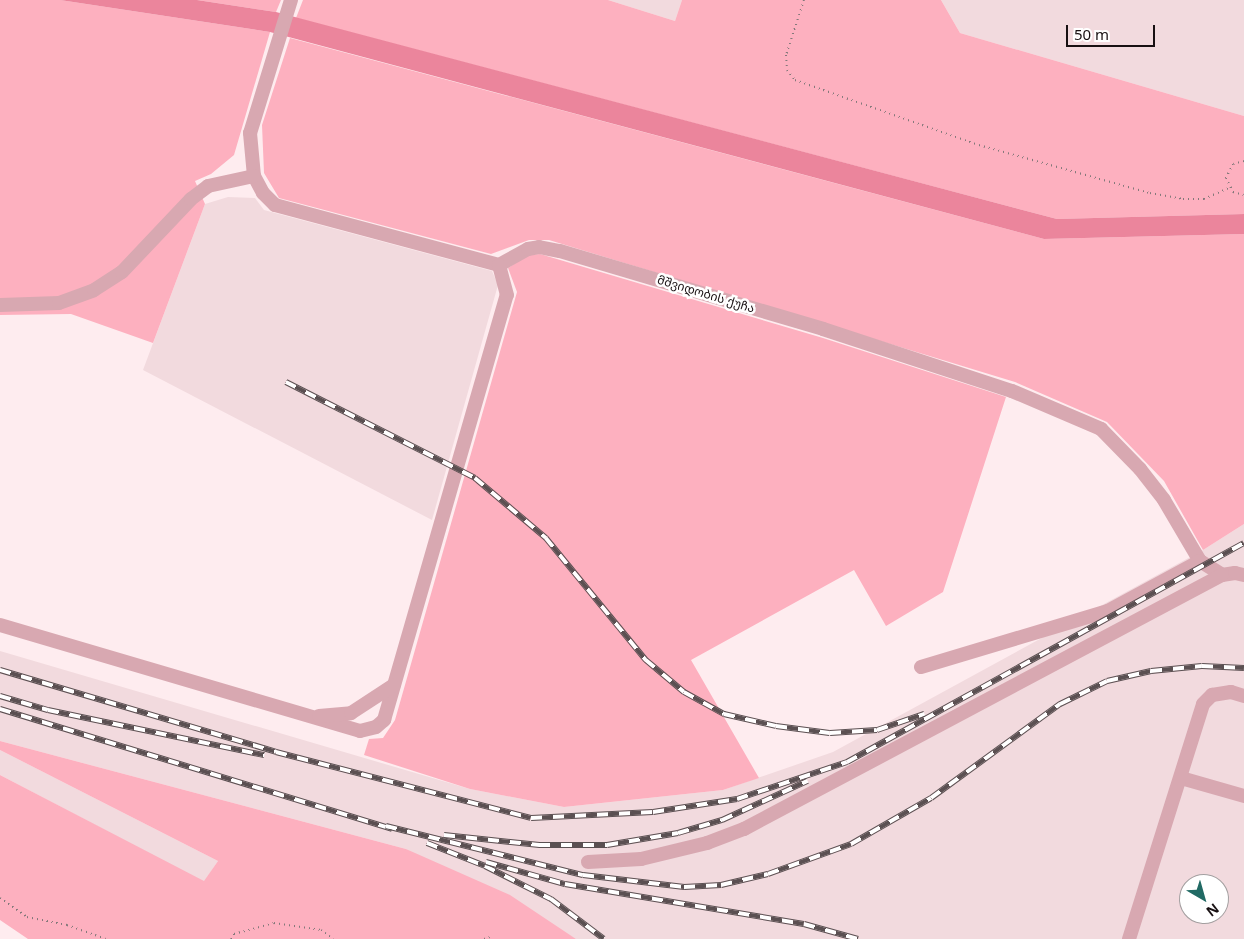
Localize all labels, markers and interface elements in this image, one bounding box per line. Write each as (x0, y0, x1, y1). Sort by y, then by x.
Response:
scale bar (1069, 15, 1158, 47)
text: 50 m (1074, 24, 1109, 44)
street label: მშვიდობის ქუჩა (656, 272, 756, 316)
north arrow (1179, 874, 1229, 924)
text: N (1203, 899, 1223, 921)

